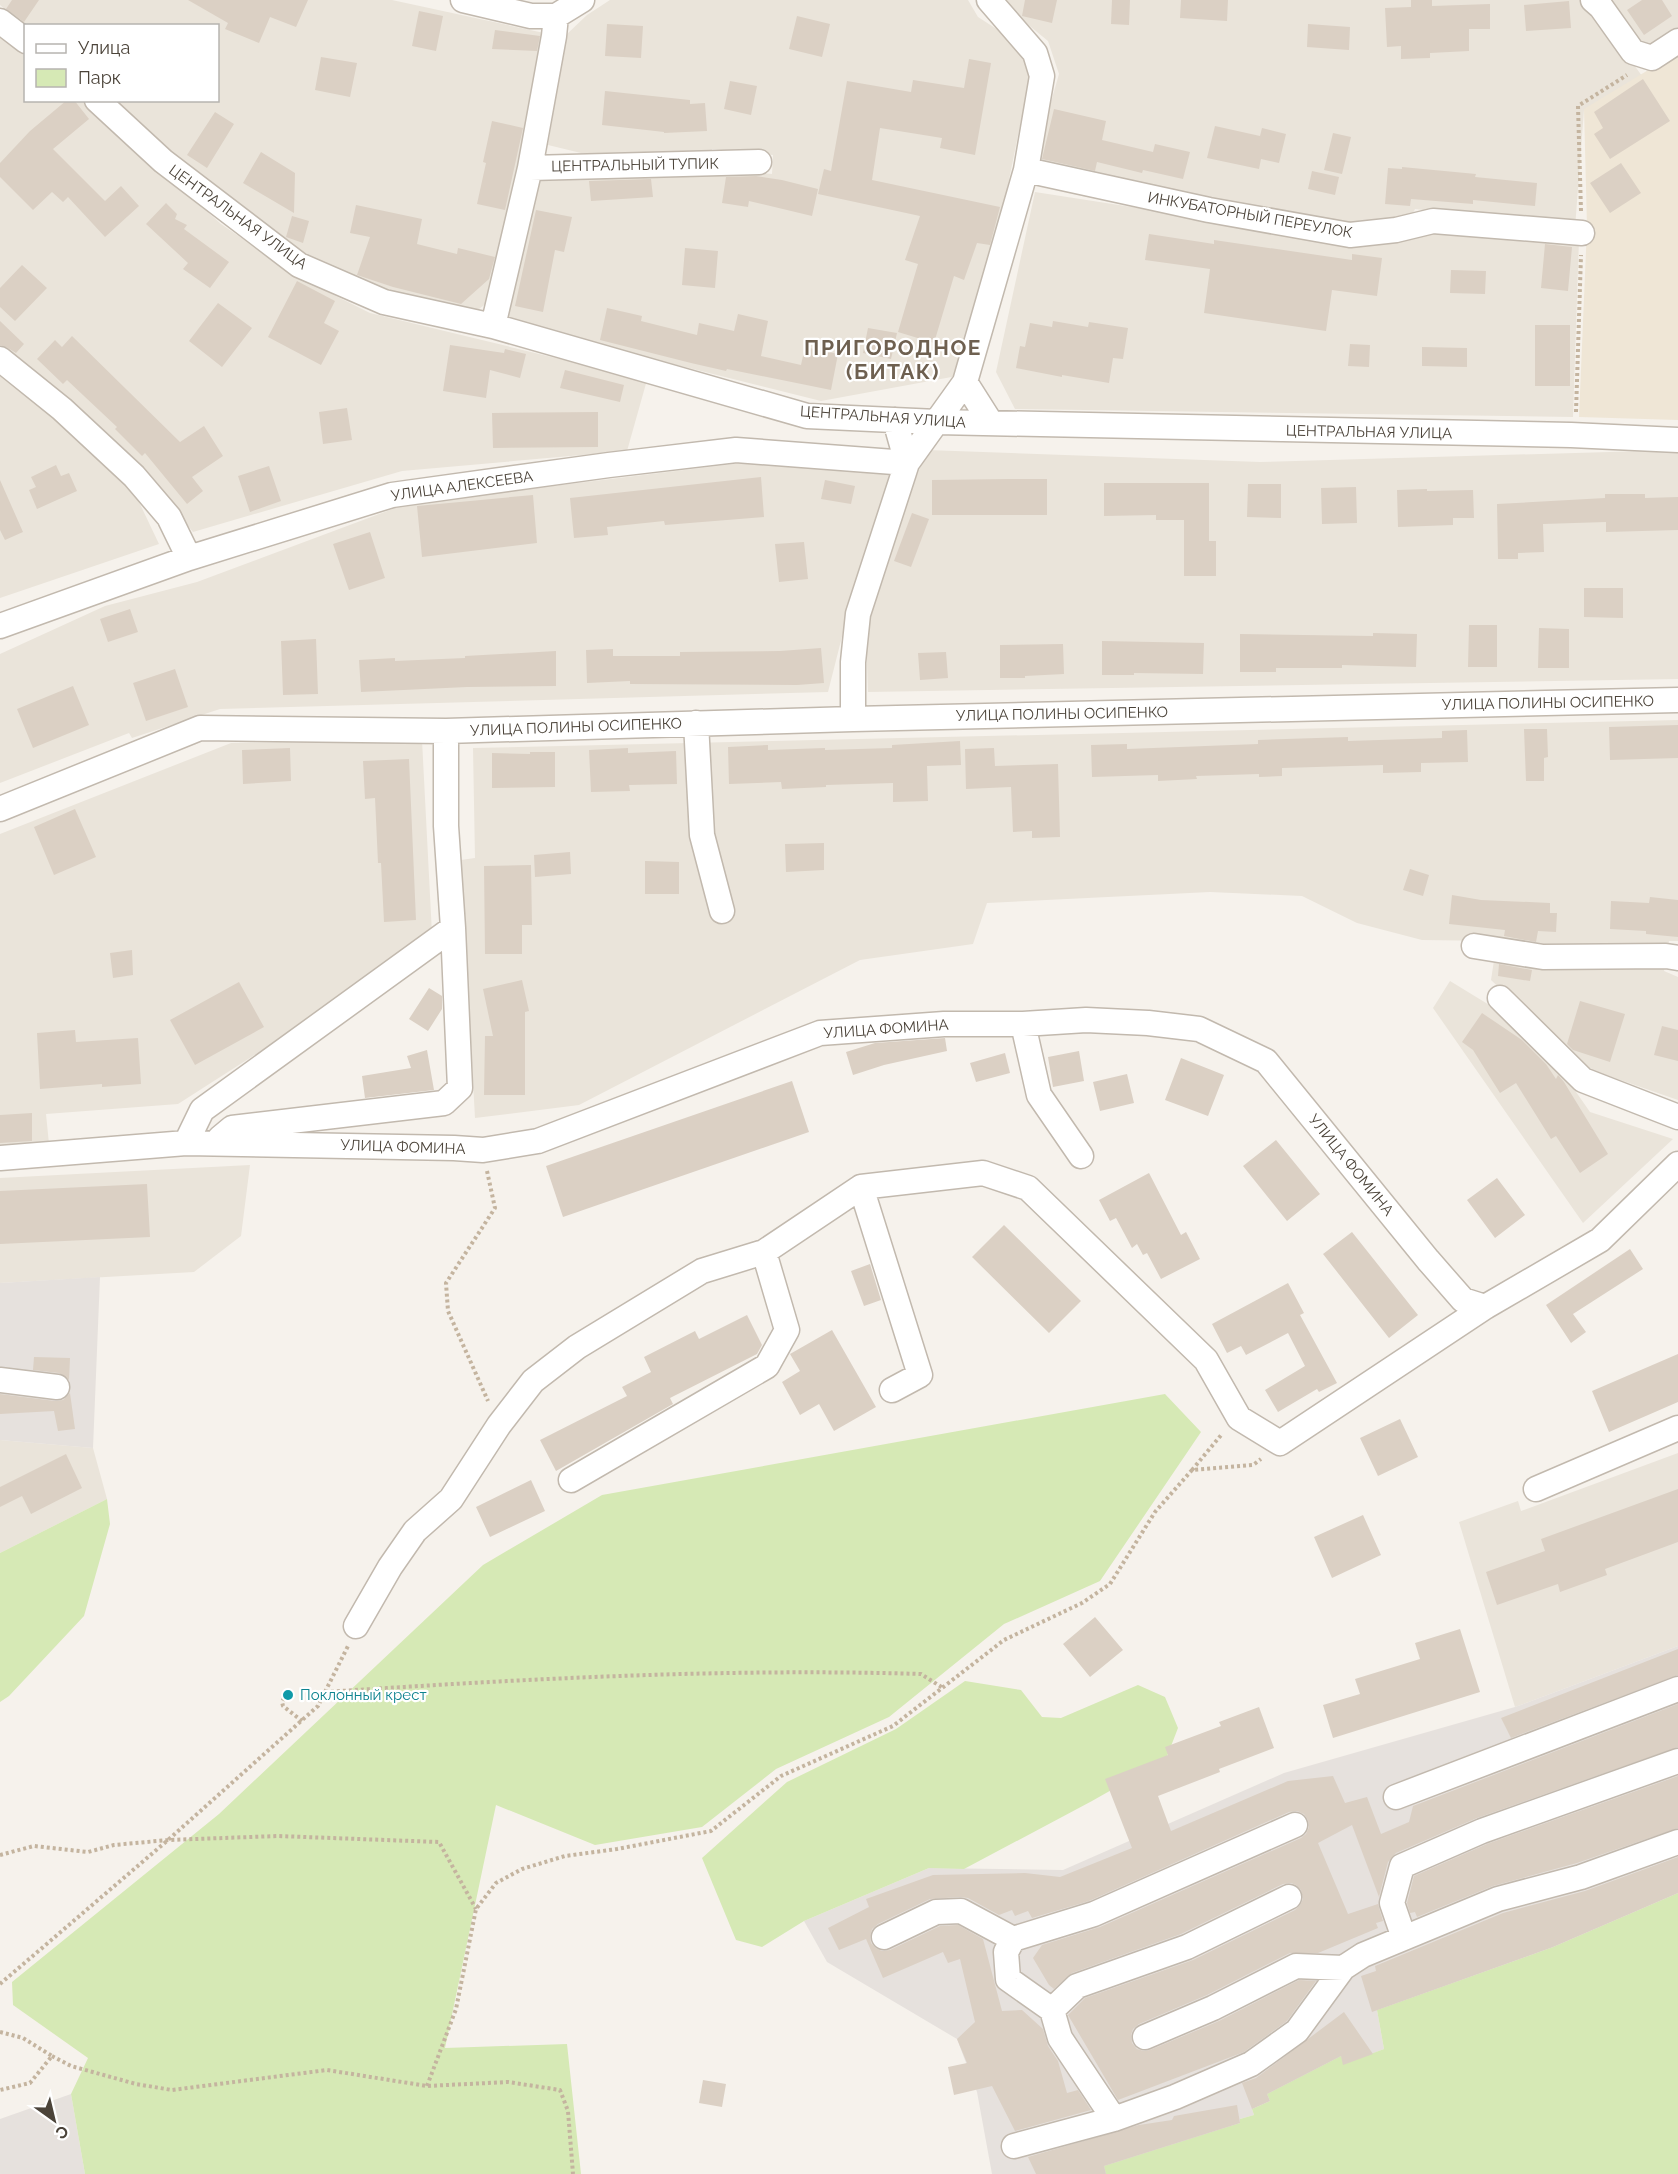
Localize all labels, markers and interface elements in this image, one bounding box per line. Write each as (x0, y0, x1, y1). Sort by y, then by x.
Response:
legend (24, 24, 219, 102)
text: Улица (78, 37, 130, 58)
text: Парк (78, 67, 121, 88)
street label: ЦЕНТРАЛЬНЫЙ ТУПИК (551, 155, 720, 175)
street label: ЦЕНТРАЛЬНАЯ УЛИЦА (165, 161, 311, 273)
street label: ИНКУБАТОРНЫЙ ПЕРЕУЛОК (1146, 188, 1354, 242)
district label: ПРИГОРОДНОЕ (БИТАК) (804, 335, 982, 384)
street label: ЦЕНТРАЛЬНАЯ УЛИЦА (799, 402, 967, 432)
street label: ЦЕНТРАЛЬНАЯ УЛИЦА (1286, 422, 1452, 442)
street label: УЛИЦА АЛЕКСЕЕВА (390, 467, 534, 505)
street label: УЛИЦА ПОЛИНЫ ОСИПЕНКО (1442, 692, 1654, 714)
street label: УЛИЦА ПОЛИНЫ ОСИПЕНКО (956, 703, 1168, 725)
street label: УЛИЦА ПОЛИНЫ ОСИПЕНКО (470, 714, 682, 740)
street label: УЛИЦА ФОМИНА (823, 1016, 949, 1042)
street label: УЛИЦА ФОМИНА (1305, 1111, 1397, 1219)
street label: УЛИЦА ФОМИНА (340, 1136, 466, 1158)
place label: Поклонный крест (300, 1686, 427, 1704)
marker: Поклонный крест (281, 1688, 295, 1702)
north arrow (24, 2090, 84, 2150)
text: С (52, 2121, 72, 2143)

